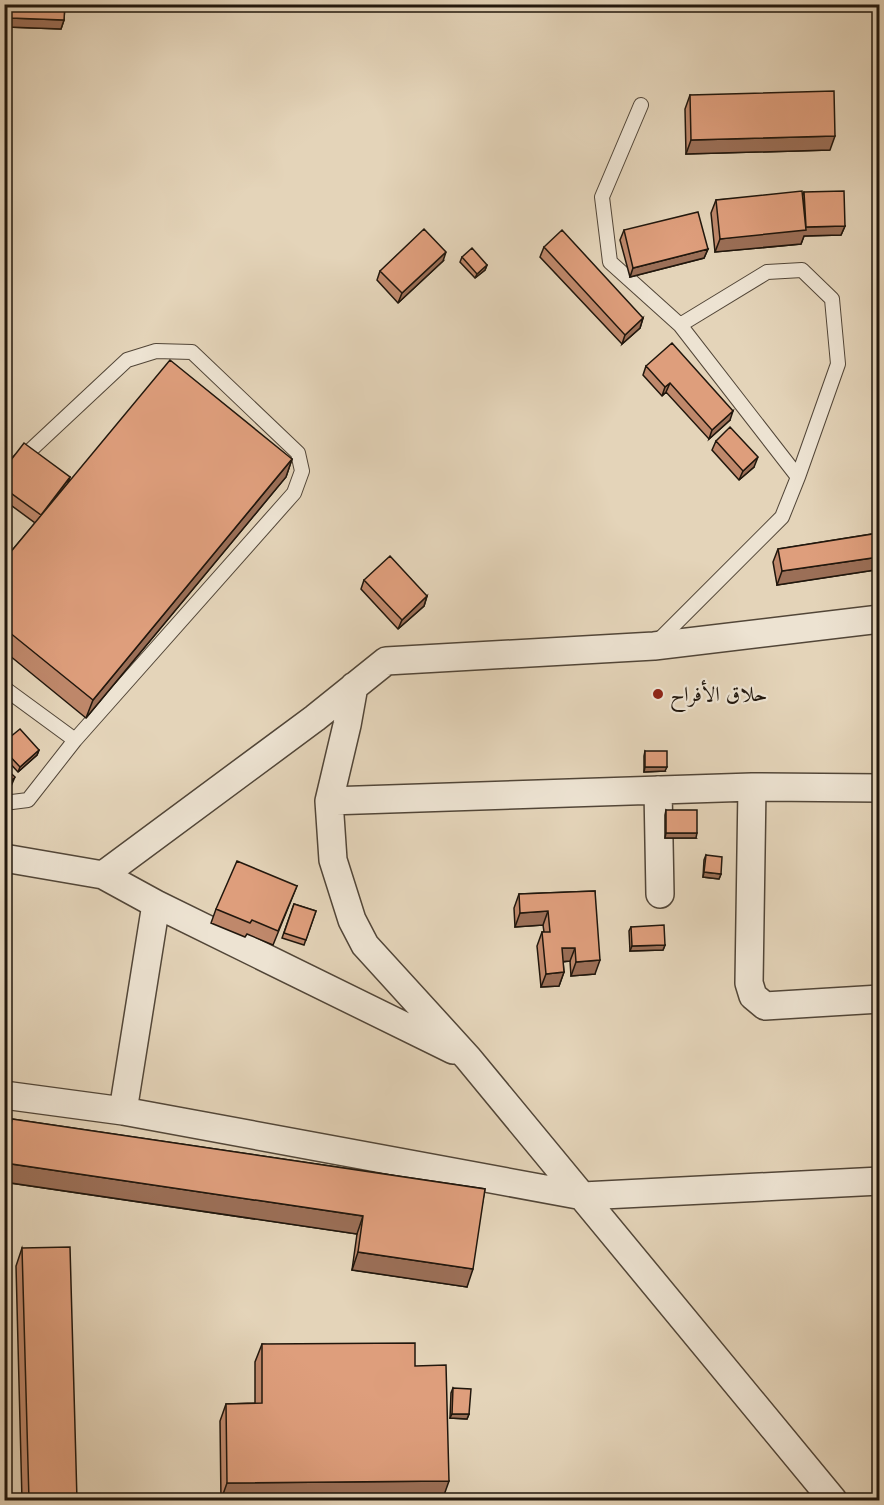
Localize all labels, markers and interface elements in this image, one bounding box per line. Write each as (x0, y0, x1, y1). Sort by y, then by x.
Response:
place label: حلاق الأفراح (670, 679, 767, 713)
marker: حلاق الأفراح (651, 687, 665, 701)

